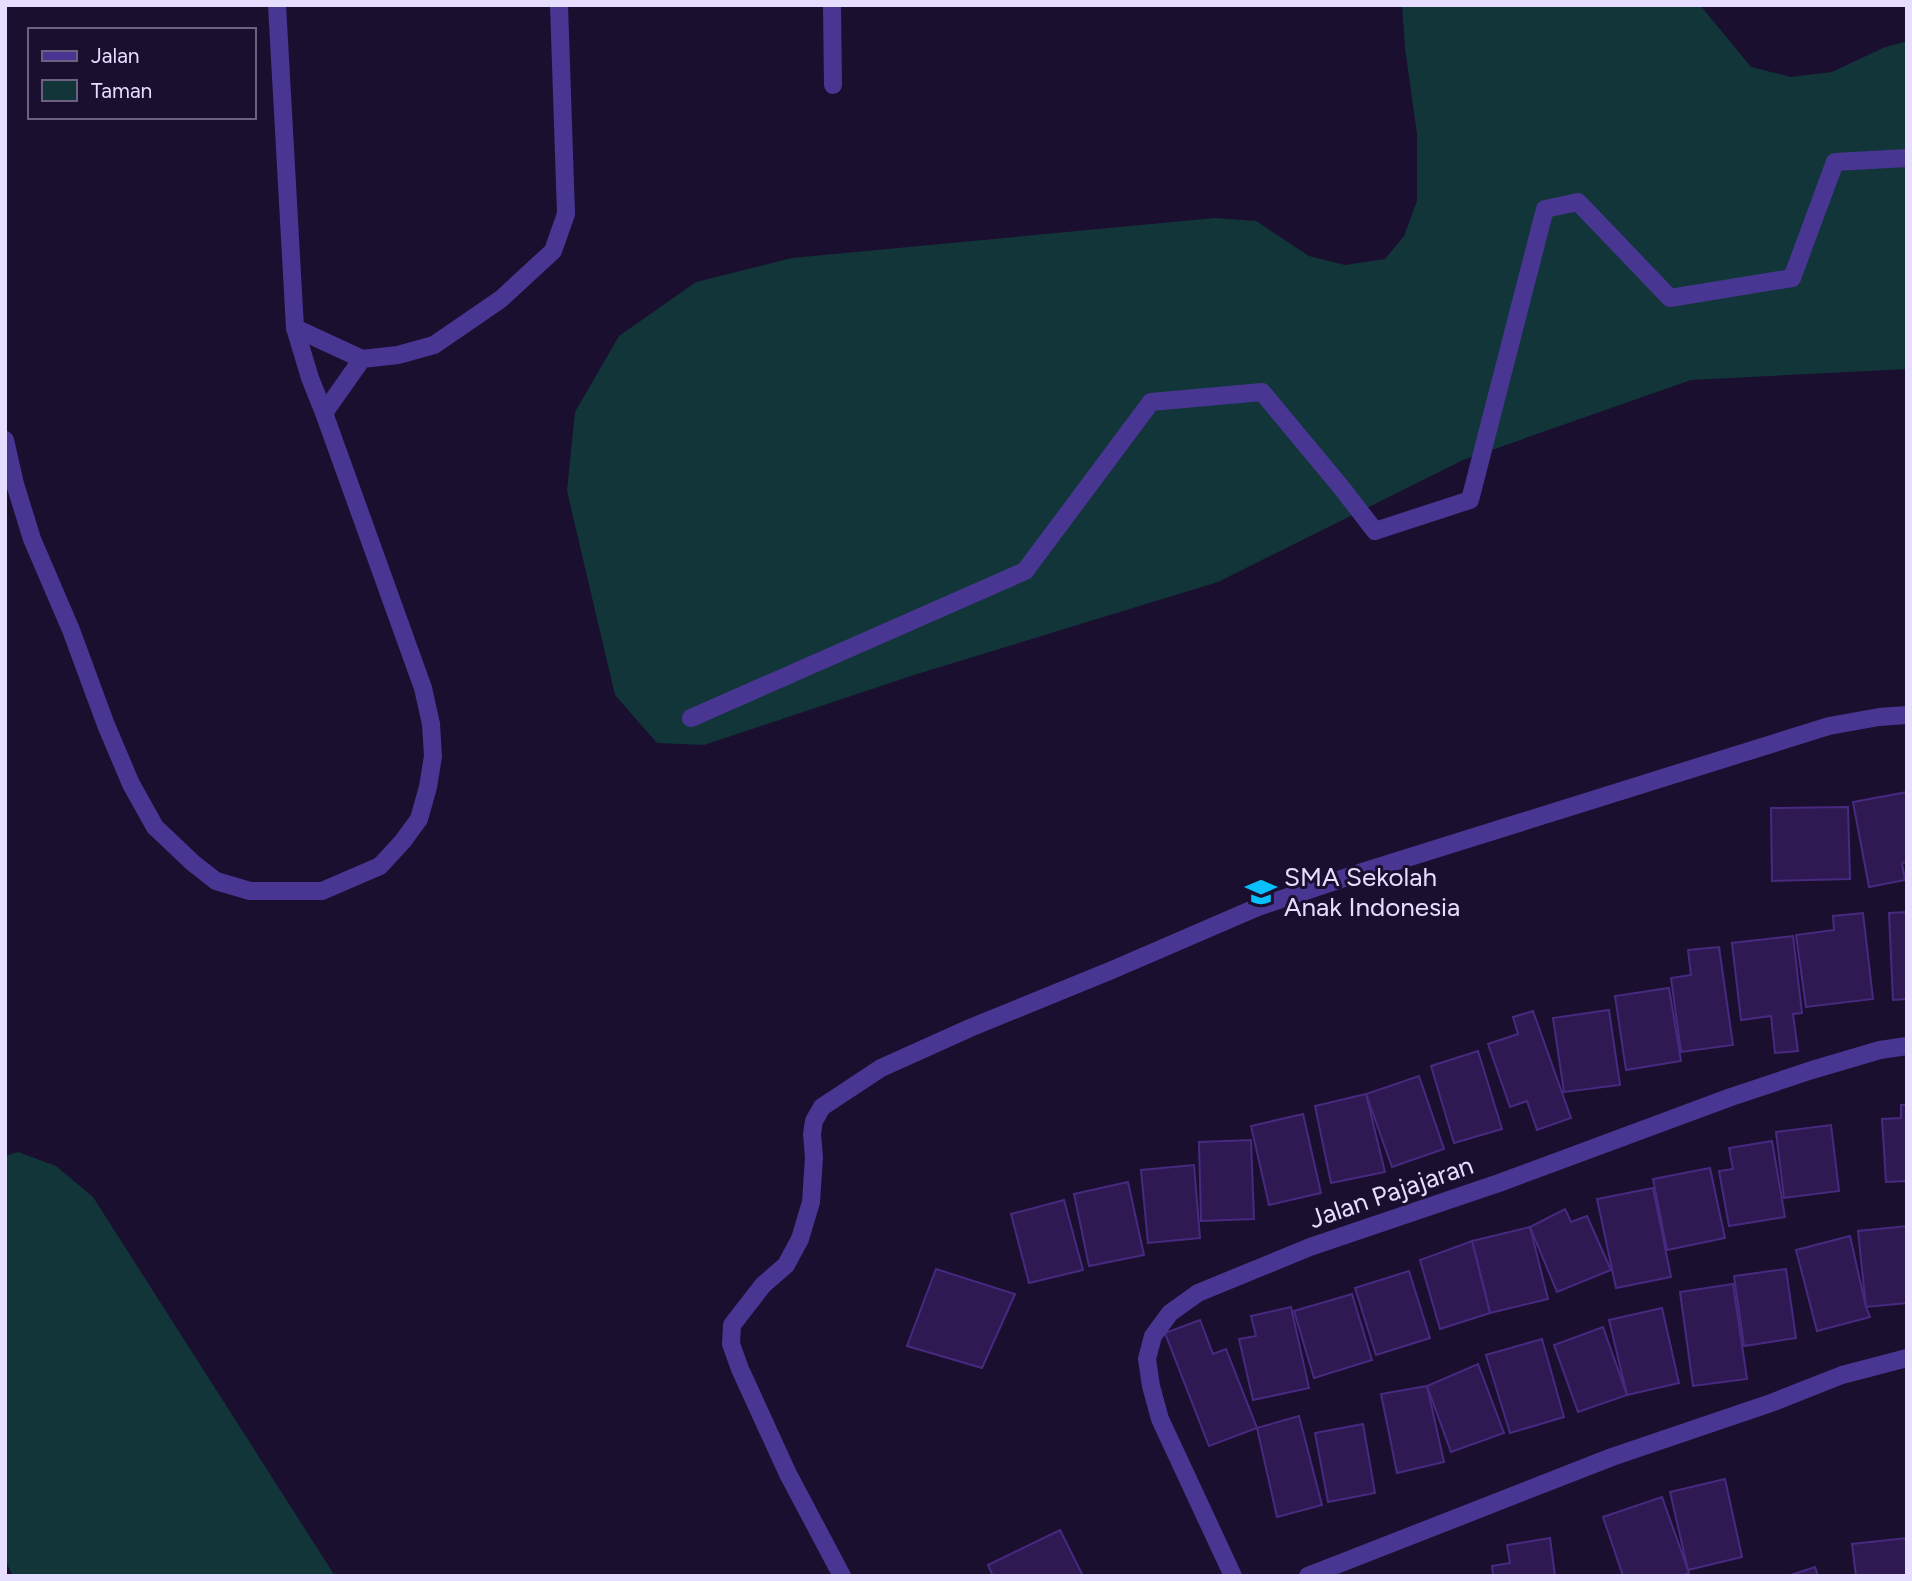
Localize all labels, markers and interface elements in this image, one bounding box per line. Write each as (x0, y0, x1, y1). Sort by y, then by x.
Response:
legend (28, 28, 256, 119)
text: Jalan (91, 43, 140, 68)
text: Taman (91, 78, 152, 103)
place label: SMA Sekolah Anak Indonesia (1284, 861, 1460, 923)
school or university icon: SMA Sekolah Anak Indonesia (1244, 875, 1278, 909)
street label: Jalan Pajajaran (1305, 1149, 1477, 1235)

